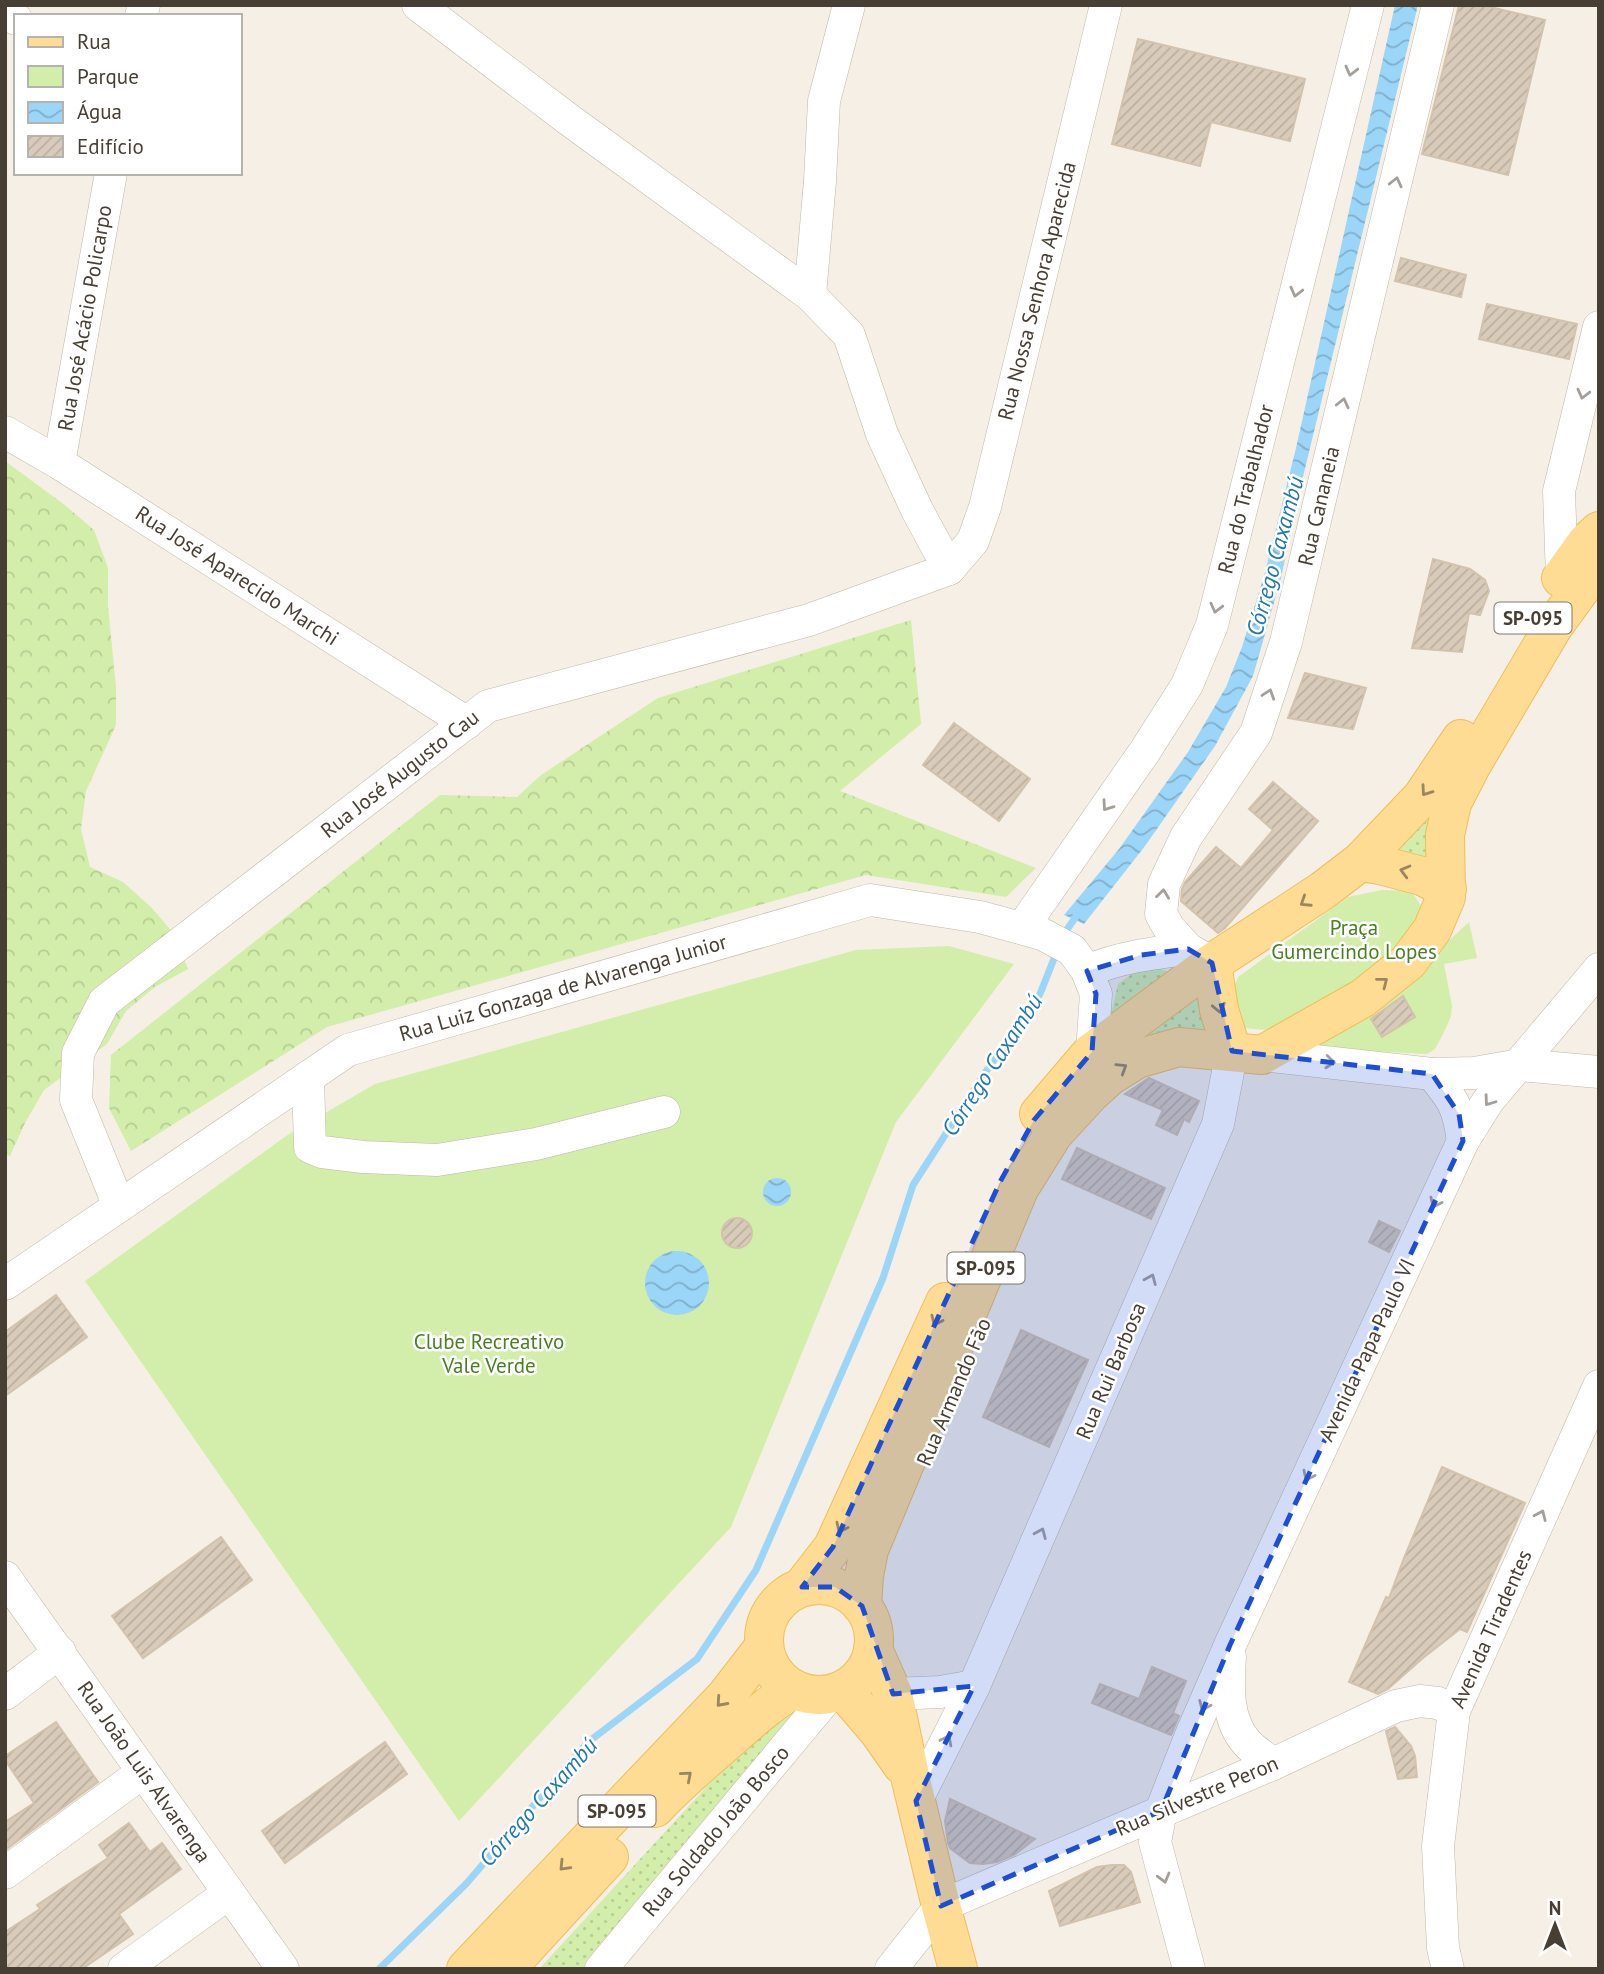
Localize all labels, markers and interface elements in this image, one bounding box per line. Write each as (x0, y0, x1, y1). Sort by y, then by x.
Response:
legend (14, 14, 242, 175)
text: Rua (77, 28, 111, 55)
text: Parque (77, 63, 139, 90)
one-way arrow (1345, 65, 1359, 77)
text: Água (77, 98, 122, 125)
text: Edifício (77, 133, 144, 160)
street label: Rua Nossa Senhora Aparecida (991, 159, 1082, 423)
one-way arrow (1388, 176, 1402, 188)
street label: Rua José Acácio Policarpo (51, 203, 118, 433)
one-way arrow (1290, 286, 1304, 298)
one-way arrow (1576, 388, 1591, 400)
one-way arrow (1335, 397, 1349, 409)
street label: Rua do Trabalhador (1211, 401, 1280, 576)
street label: Rua Cananeia (1292, 444, 1345, 568)
water label: Córrego Caxambú (1239, 473, 1310, 639)
street label: Rua José Aparecido Marchi (130, 500, 344, 651)
one-way arrow (1210, 601, 1224, 613)
road number: SP-095 (1494, 603, 1572, 634)
one-way arrow (1261, 689, 1275, 701)
street label: Rua José Augusto Cau (315, 703, 484, 844)
one-way arrow (1422, 783, 1435, 795)
one-way arrow (1102, 798, 1115, 811)
one-way arrow (1399, 865, 1411, 880)
one-way arrow (1156, 888, 1171, 900)
one-way arrow (1300, 893, 1313, 906)
park label: Praça Gumercindo Lopes (1271, 914, 1437, 965)
street label: Rua Luiz Gonzaga de Alvarenga Junior (396, 928, 730, 1047)
one-way arrow (1375, 978, 1388, 990)
water label: Córrego Caxambú (935, 988, 1048, 1141)
one-way arrow (1211, 1002, 1226, 1014)
one-way arrow (1324, 1055, 1336, 1070)
one-way arrow (1114, 1064, 1127, 1077)
one-way arrow (1485, 1093, 1497, 1106)
one-way arrow (1429, 1196, 1443, 1208)
road number: SP-095 (948, 1252, 1024, 1284)
street label: Avenida Papa Paulo VI (1312, 1254, 1421, 1445)
one-way arrow (1143, 1274, 1157, 1286)
street label: Rua Rui Barbosa (1070, 1298, 1152, 1443)
street label: Rua Armando Fão (910, 1314, 997, 1470)
one-way arrow (930, 1314, 944, 1326)
park label: Clube Recreativo Vale Verde (414, 1328, 564, 1379)
one-way arrow (1302, 1469, 1316, 1482)
one-way arrow (1533, 1510, 1547, 1522)
one-way arrow (835, 1521, 849, 1533)
one-way arrow (1033, 1527, 1047, 1540)
street label: Avenida Tiradentes (1444, 1545, 1538, 1712)
street label: Rua João Luis Alvarenga (72, 1676, 217, 1868)
one-way arrow (717, 1694, 729, 1707)
one-way arrow (1198, 1698, 1212, 1711)
water label: Córrego Caxambú (472, 1731, 603, 1872)
one-way arrow (938, 1735, 952, 1747)
street label: Rua Soldado João Bosco (636, 1740, 795, 1922)
street label: Rua Silvestre Peron (1111, 1749, 1282, 1842)
one-way arrow (679, 1772, 692, 1785)
road number: SP-095 (578, 1796, 656, 1826)
one-way arrow (560, 1858, 573, 1871)
one-way arrow (1156, 1871, 1171, 1883)
north arrow (1520, 1890, 1590, 1960)
text: N (1549, 1896, 1561, 1920)

